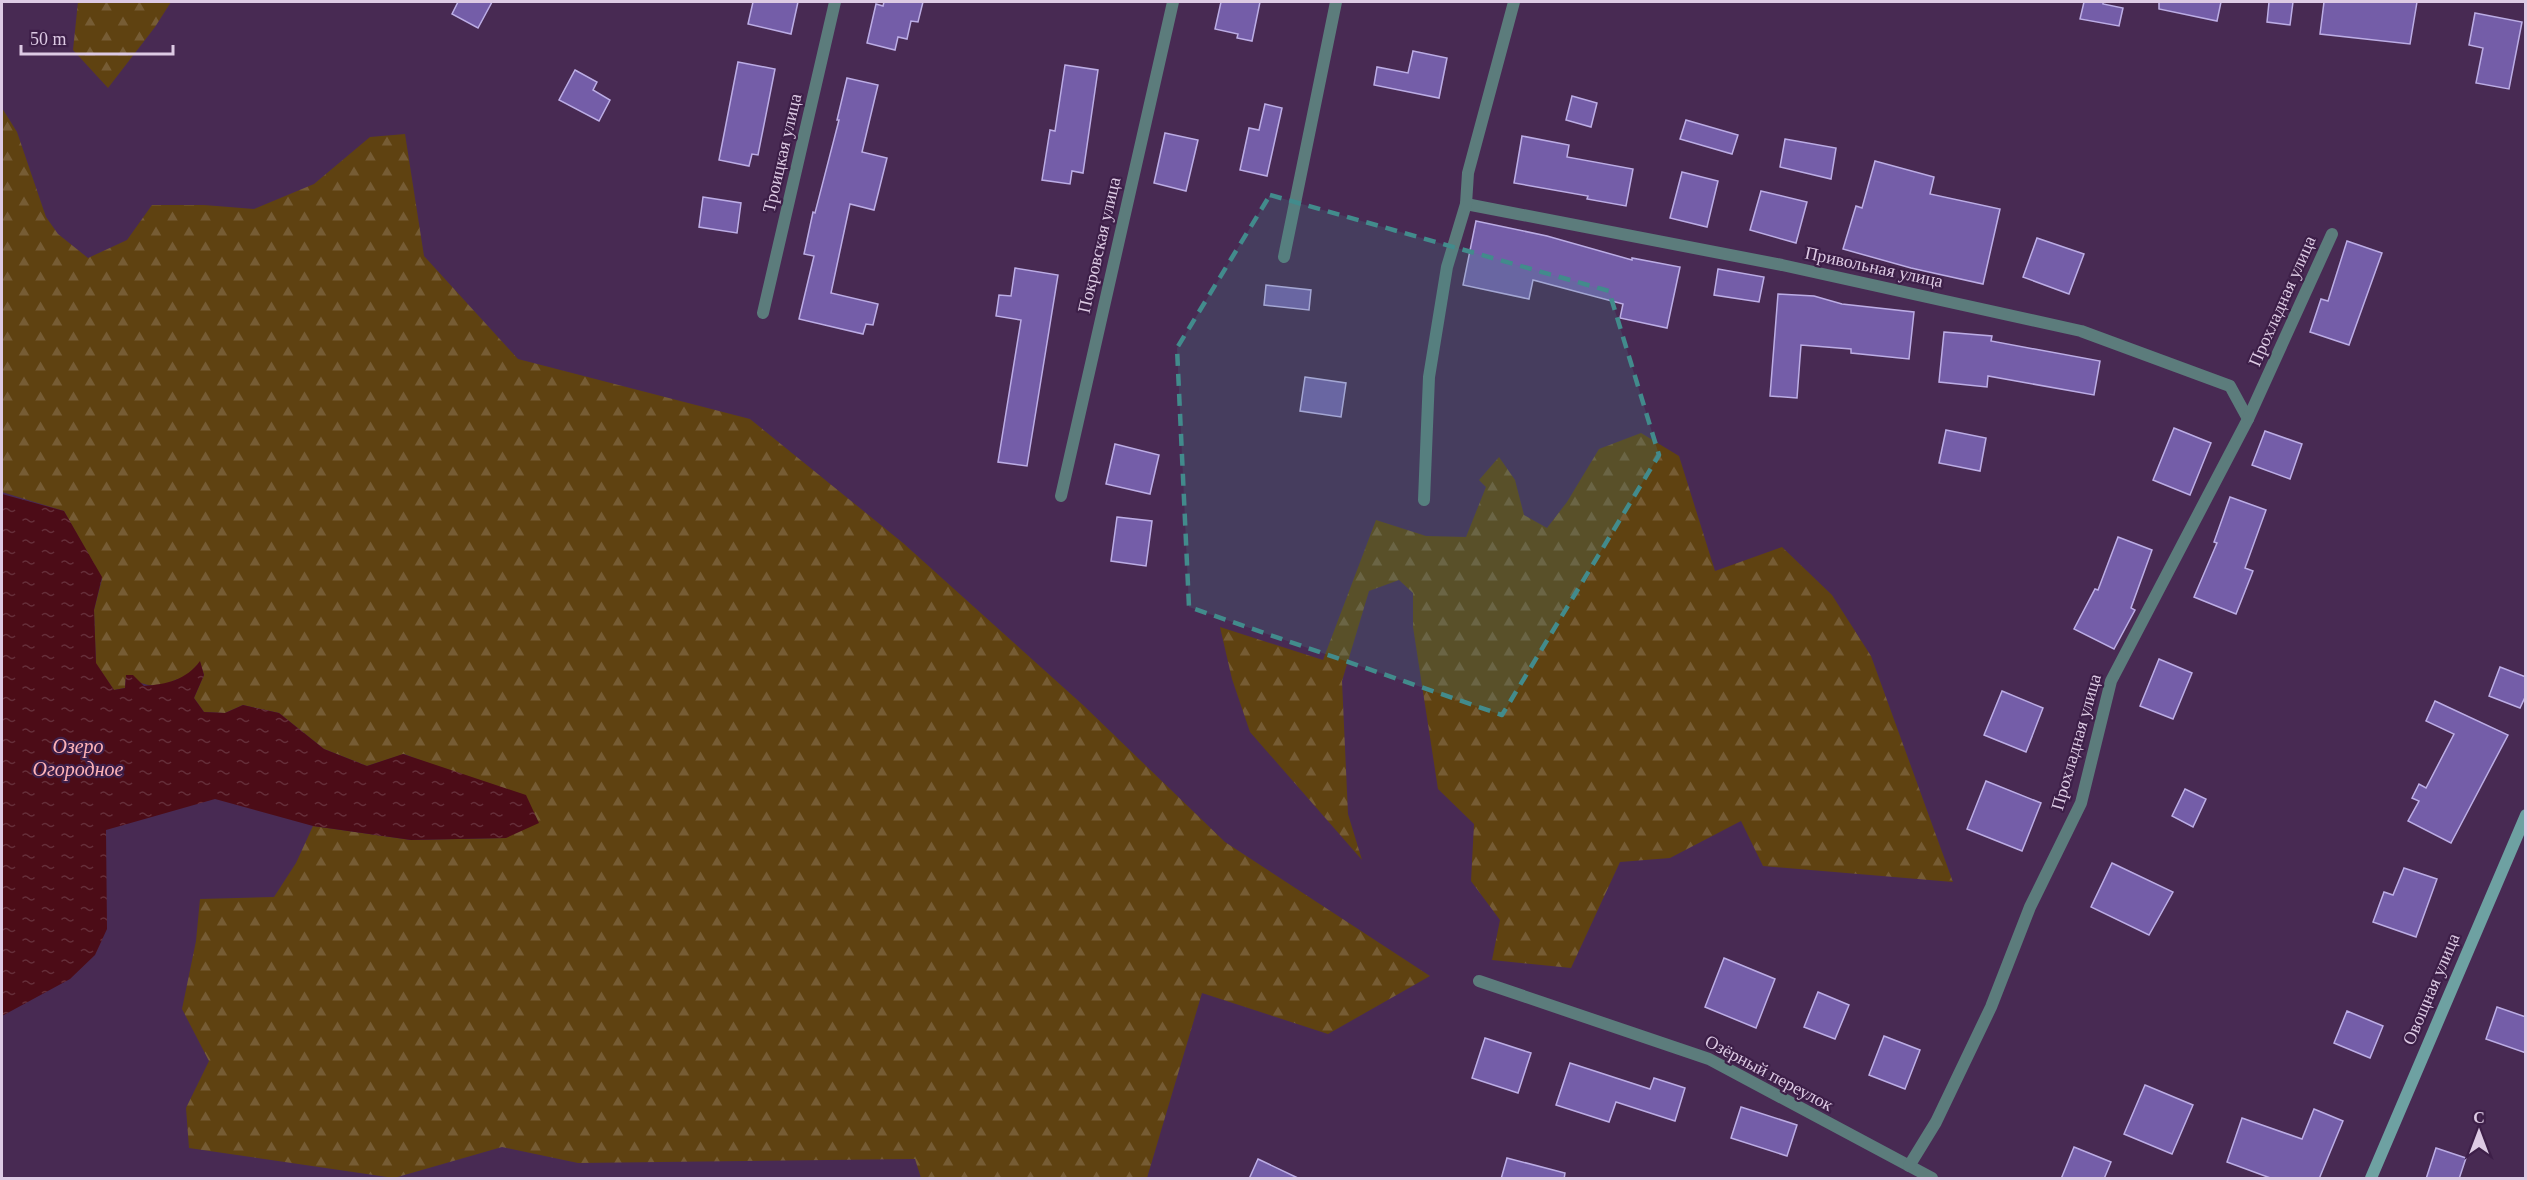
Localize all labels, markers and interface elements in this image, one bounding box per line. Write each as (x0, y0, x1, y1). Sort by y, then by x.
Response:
scale bar (21, 18, 172, 56)
text: 50 m (30, 29, 67, 49)
street label: Троицкая улица (759, 92, 805, 214)
street label: Покровская улица (1074, 175, 1124, 315)
street label: Прохладная улица (2244, 233, 2320, 369)
street label: Привольная улица (1803, 243, 1945, 291)
street label: Прохладная улица (2047, 672, 2105, 812)
water label: Озеро Огородное (33, 735, 124, 781)
street label: Овощная улица (2399, 930, 2463, 1048)
street label: Озёрный переулок (1702, 1031, 1837, 1115)
north arrow (2449, 1102, 2509, 1162)
text: С (2473, 1109, 2485, 1126)

